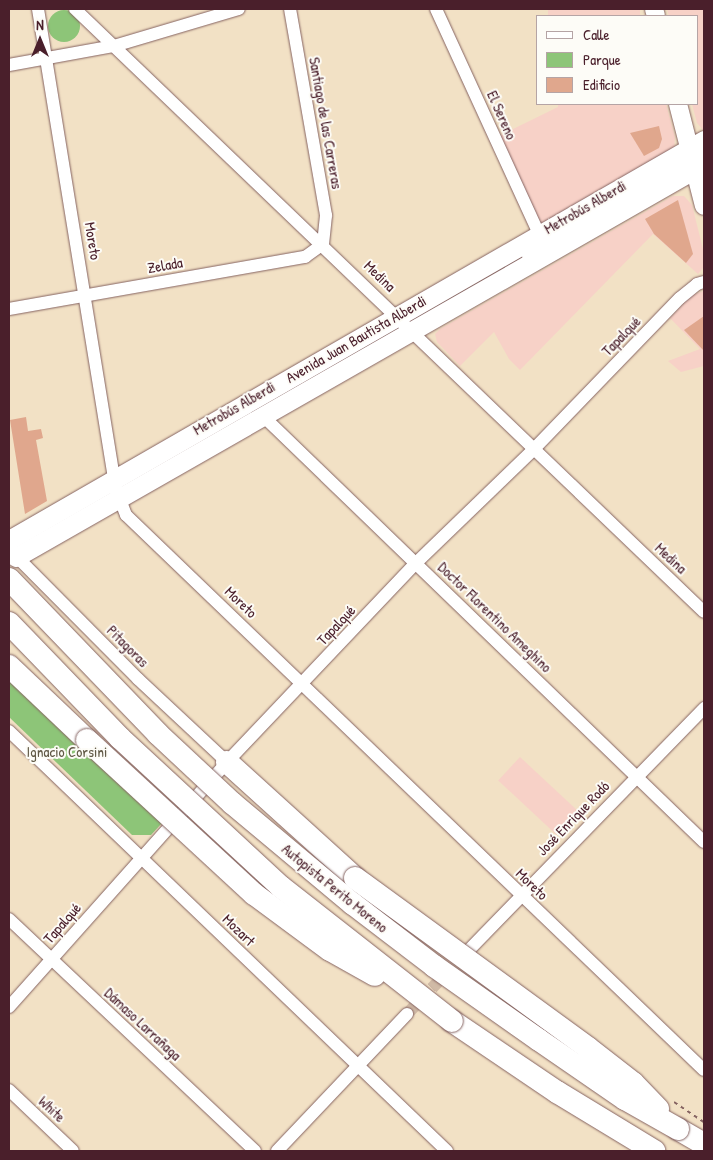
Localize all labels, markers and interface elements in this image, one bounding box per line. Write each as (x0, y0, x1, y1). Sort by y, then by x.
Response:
north arrow (15, 15, 65, 65)
text: N (36, 15, 44, 34)
legend (536, 15, 698, 105)
text: Calle (583, 24, 610, 45)
text: Parque (583, 49, 621, 70)
street label: Santiago de las Carreras (306, 56, 346, 190)
text: Edificio (583, 74, 620, 95)
street label: El Sereno (483, 88, 521, 142)
street label: Metrobús Alberdi (541, 176, 629, 238)
street label: Moreto (81, 221, 105, 261)
street label: Zelada (146, 253, 184, 277)
street label: Medina (361, 257, 399, 295)
street label: Avenida Juan Bautista Alberdi (283, 291, 429, 387)
street label: Tapalqué (598, 312, 644, 360)
street label: Metrobús Alberdi (190, 377, 278, 439)
street label: Medina (651, 539, 691, 577)
street label: Doctor Florentino Ameghino (434, 558, 556, 676)
street label: Moreto (221, 582, 261, 622)
street label: Tapalqué (313, 601, 359, 649)
street label: Pitagoras (103, 621, 153, 671)
park label: Ignacio Corsini (27, 743, 107, 761)
street label: José Enrique Rodó (533, 777, 613, 859)
street label: Autopista Perito Moreno (278, 840, 392, 936)
street label: Moreto (512, 864, 552, 904)
street label: Tapalqué (39, 899, 85, 947)
street label: Mozart (219, 910, 259, 950)
street label: Dámaso Larrañaga (101, 984, 185, 1064)
street label: White (35, 1092, 69, 1126)

